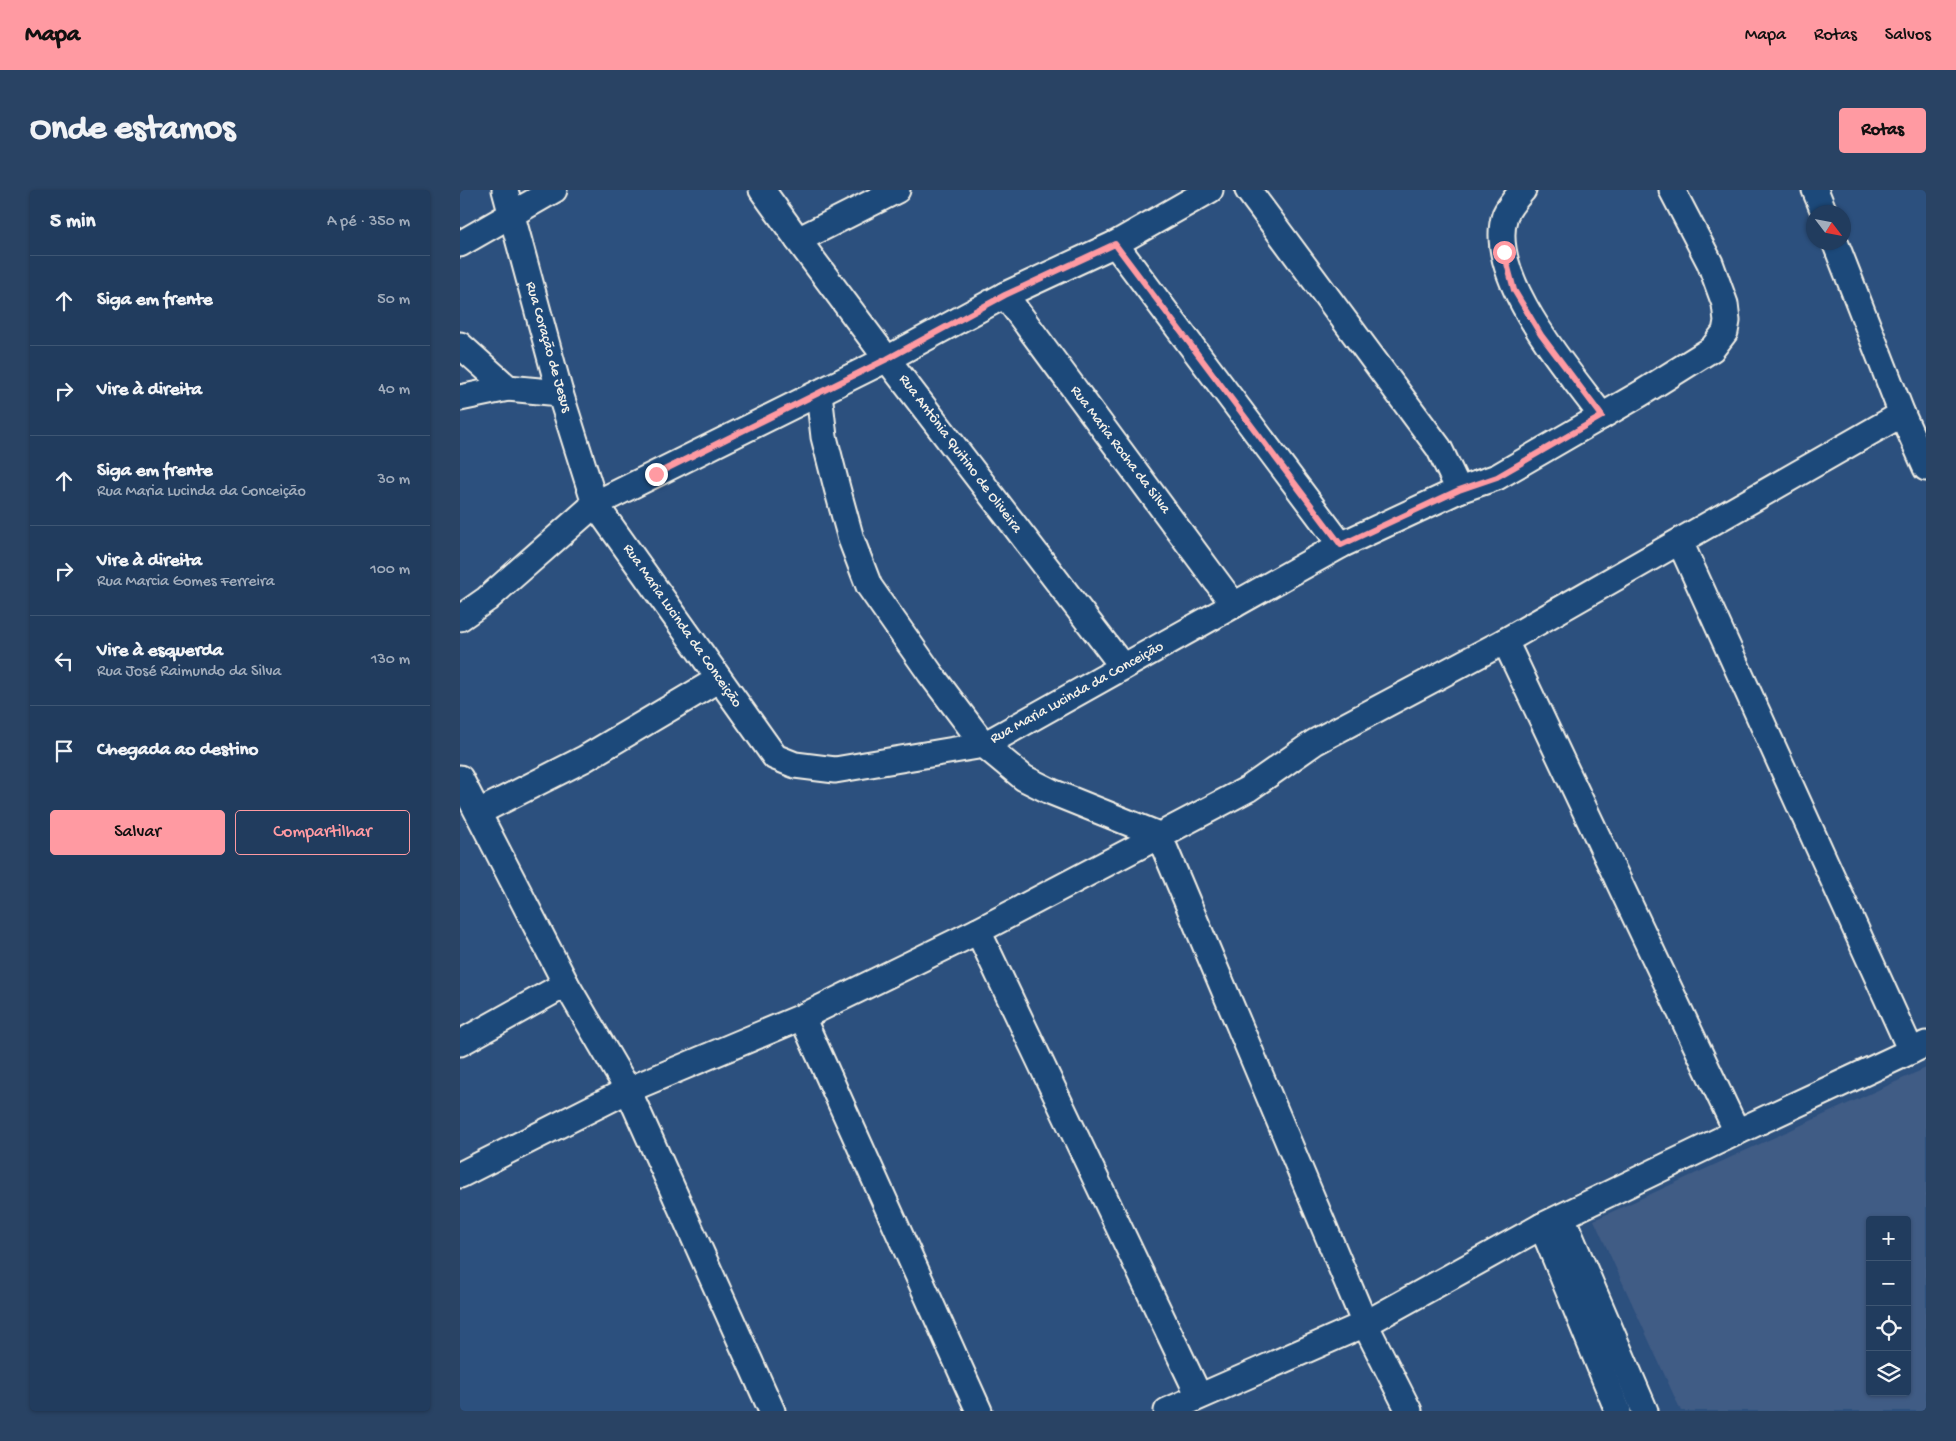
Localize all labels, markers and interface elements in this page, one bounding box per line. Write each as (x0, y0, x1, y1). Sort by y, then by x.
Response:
text: Mapa (25, 21, 80, 50)
text: Mapa (1745, 25, 1786, 46)
text: Rotas (1814, 25, 1857, 46)
text: Salvos (1885, 25, 1931, 46)
button: Rotas (1839, 108, 1926, 153)
text: Onde estamos (30, 110, 235, 151)
north arrow (1806, 205, 1851, 250)
text: 5 min (50, 210, 95, 235)
text: A pé · 350 m (327, 213, 410, 232)
route start (1493, 241, 1516, 264)
street label: Rua Coração de Jesus (521, 280, 575, 415)
icon: ahead (50, 287, 78, 315)
text: Siga em frente (97, 289, 213, 312)
text: 50 m (377, 291, 410, 310)
street label: Rua Antônia Quitino de Oliveira (894, 371, 1026, 537)
icon: right (50, 377, 78, 405)
text: Vire à direita (97, 379, 202, 402)
text: 40 m (378, 381, 410, 400)
street label: Rua Maria Rocha da Silva (1066, 382, 1174, 518)
text: Siga em frente (97, 460, 213, 483)
route end (645, 463, 668, 486)
icon: ahead (50, 467, 78, 495)
text: 30 m (377, 471, 410, 490)
text: Rua Maria Lucinda da Conceição (97, 483, 306, 502)
street label: Rua Maria Lucinda da Conceição (619, 541, 746, 711)
text: Vire à direita (97, 550, 202, 573)
icon: right (50, 557, 78, 585)
text: 100 m (370, 561, 410, 580)
text: Rua Marcia Gomes Ferreira (97, 573, 275, 592)
street label: Rua Maria Lucinda da Conceição (987, 638, 1167, 748)
text: Vire à esquerda (97, 640, 223, 663)
icon: left (50, 647, 78, 675)
text: 130 m (371, 651, 410, 670)
text: Rua José Raimundo da Silva (97, 663, 281, 682)
icon: arrive (50, 737, 78, 765)
text: Chegada ao destino (97, 739, 258, 762)
button: Salvar (50, 810, 225, 855)
button: Compartilhar (235, 810, 410, 855)
map controls (1866, 1216, 1911, 1396)
button: + (1866, 1216, 1911, 1261)
button: − (1866, 1261, 1911, 1306)
button: locate (1866, 1306, 1911, 1351)
button: layers (1866, 1351, 1911, 1396)

